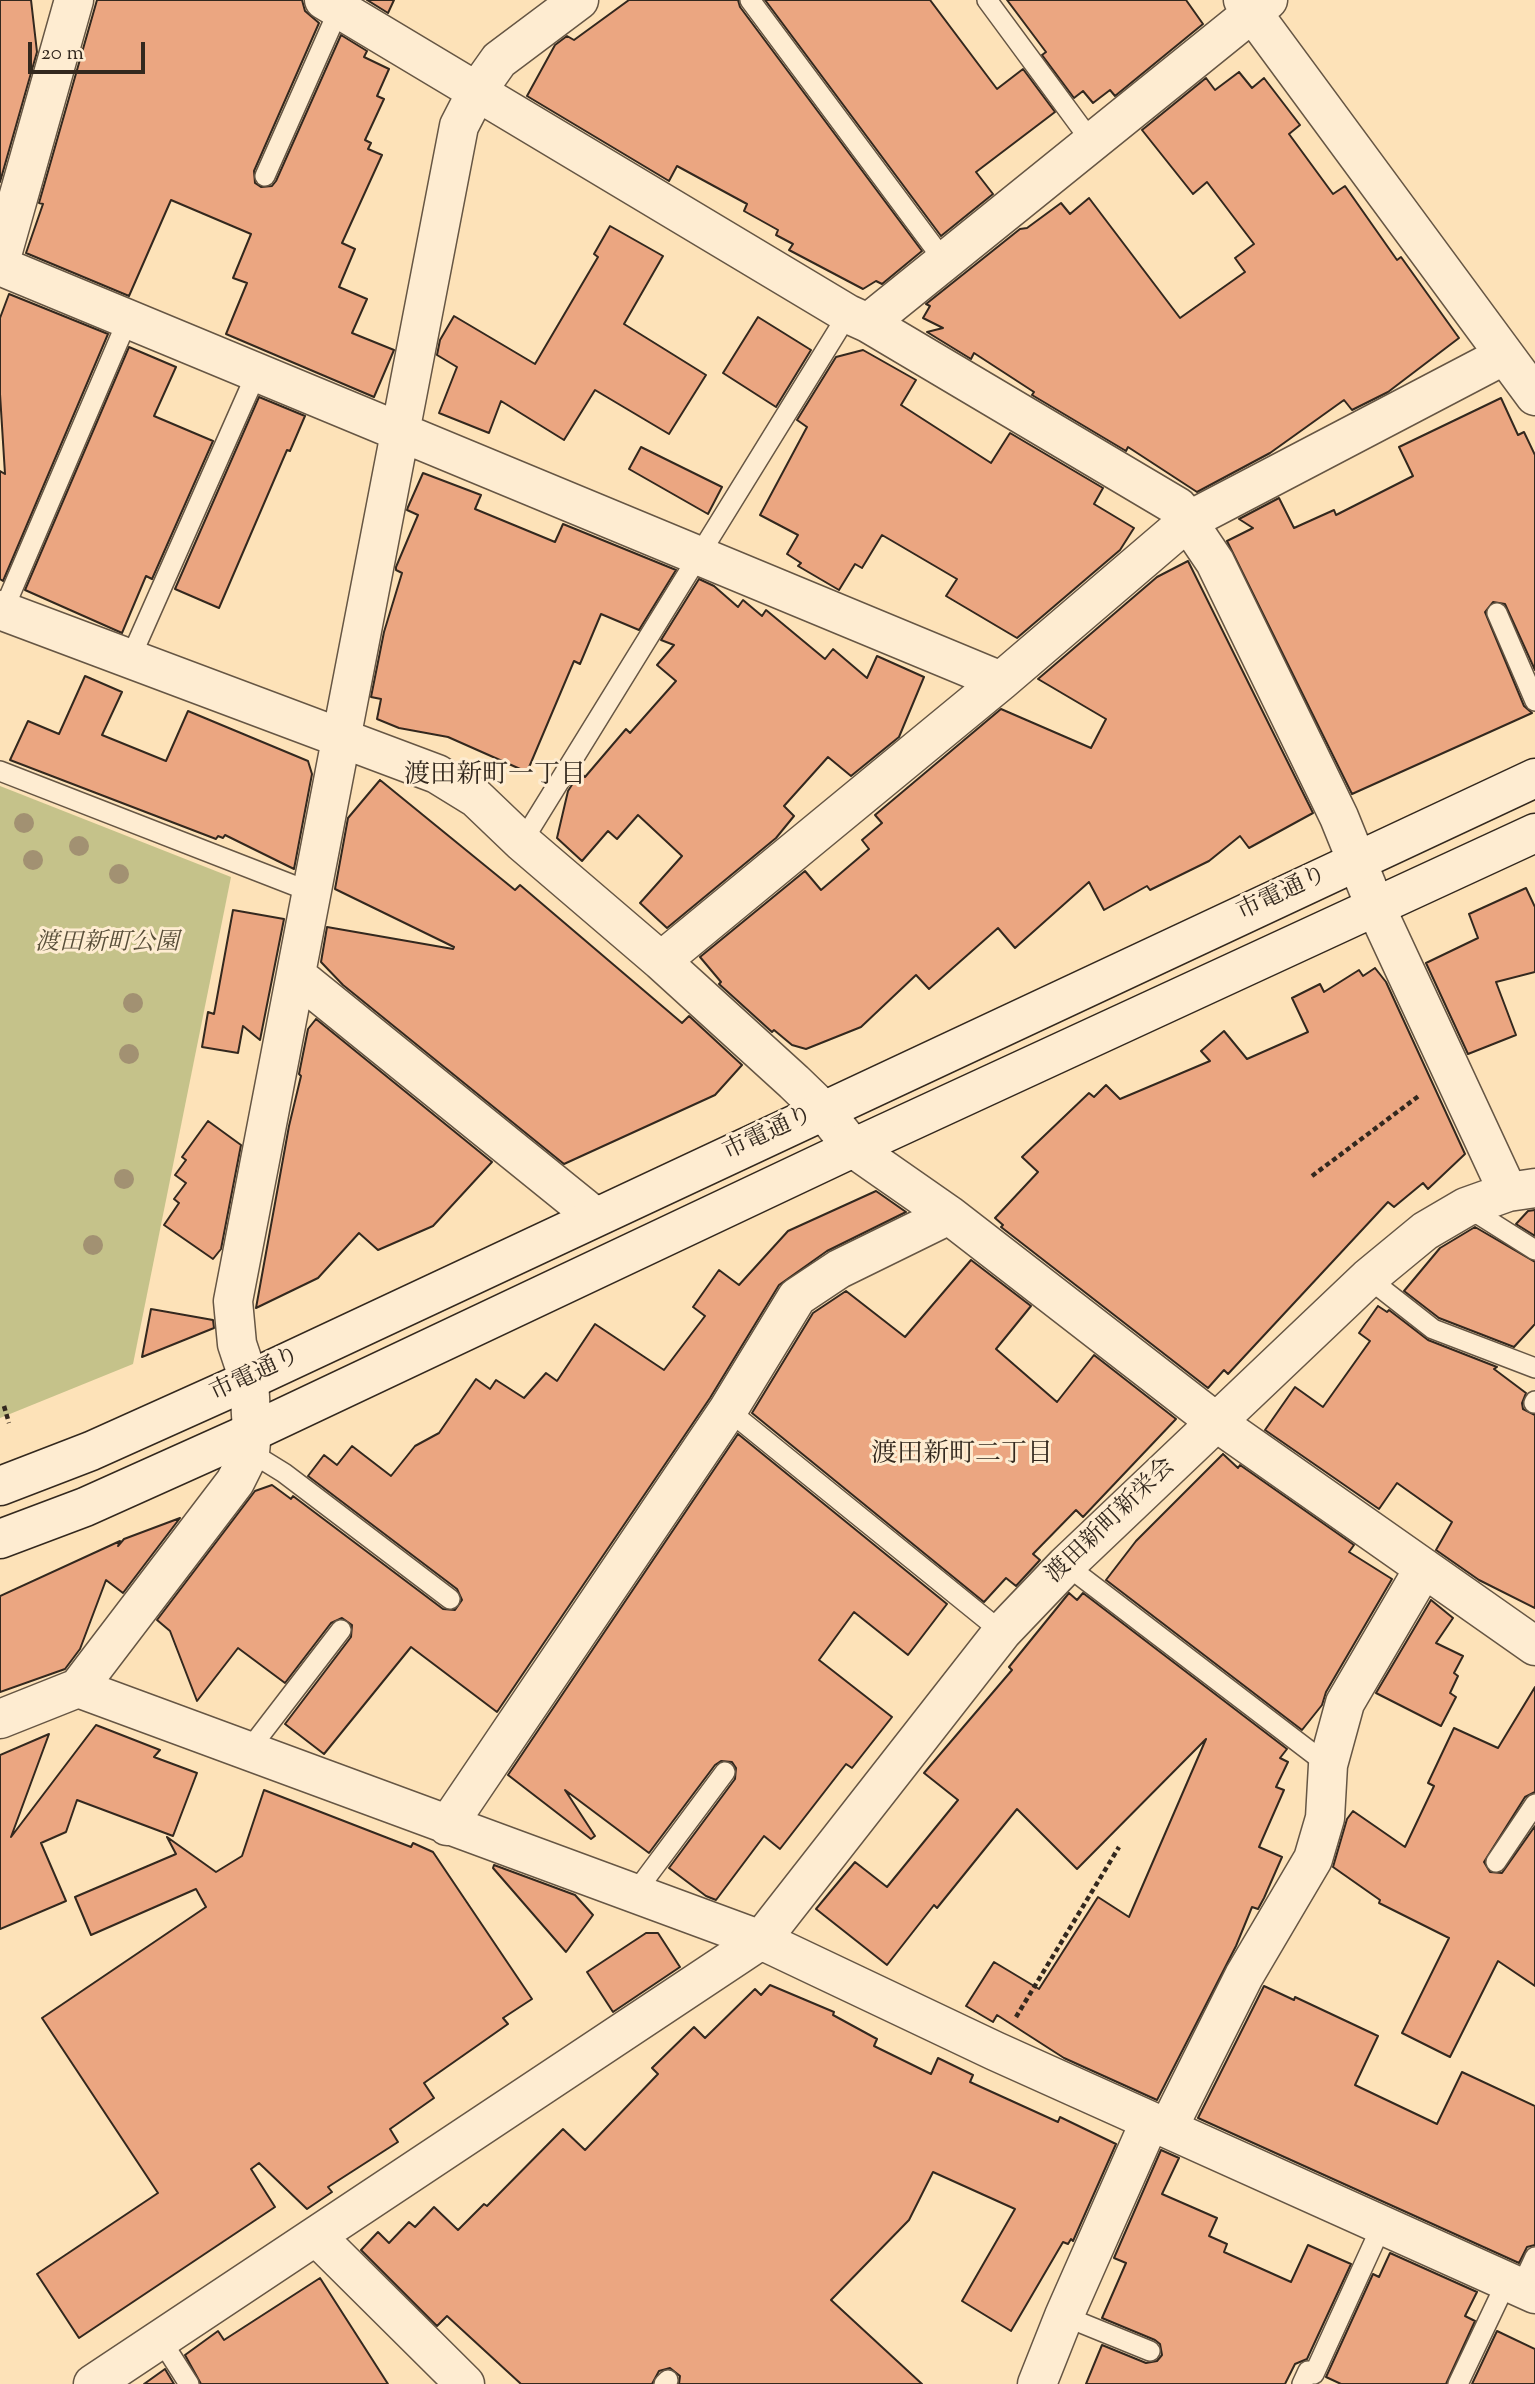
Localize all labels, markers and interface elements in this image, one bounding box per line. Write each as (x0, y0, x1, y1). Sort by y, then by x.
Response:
scale bar (32, 28, 149, 72)
text: 20 m (41, 39, 84, 69)
district label: 渡田新町一丁目 (404, 762, 586, 794)
street label: 市電通り (1233, 862, 1333, 928)
park label: 渡田新町公園 (35, 931, 179, 959)
street label: 市電通り (719, 1102, 819, 1168)
street label: 市電通り (206, 1343, 306, 1409)
district label: 渡田新町二丁目 (871, 1441, 1053, 1473)
street label: 渡田新町新栄会 (1042, 1453, 1182, 1591)

